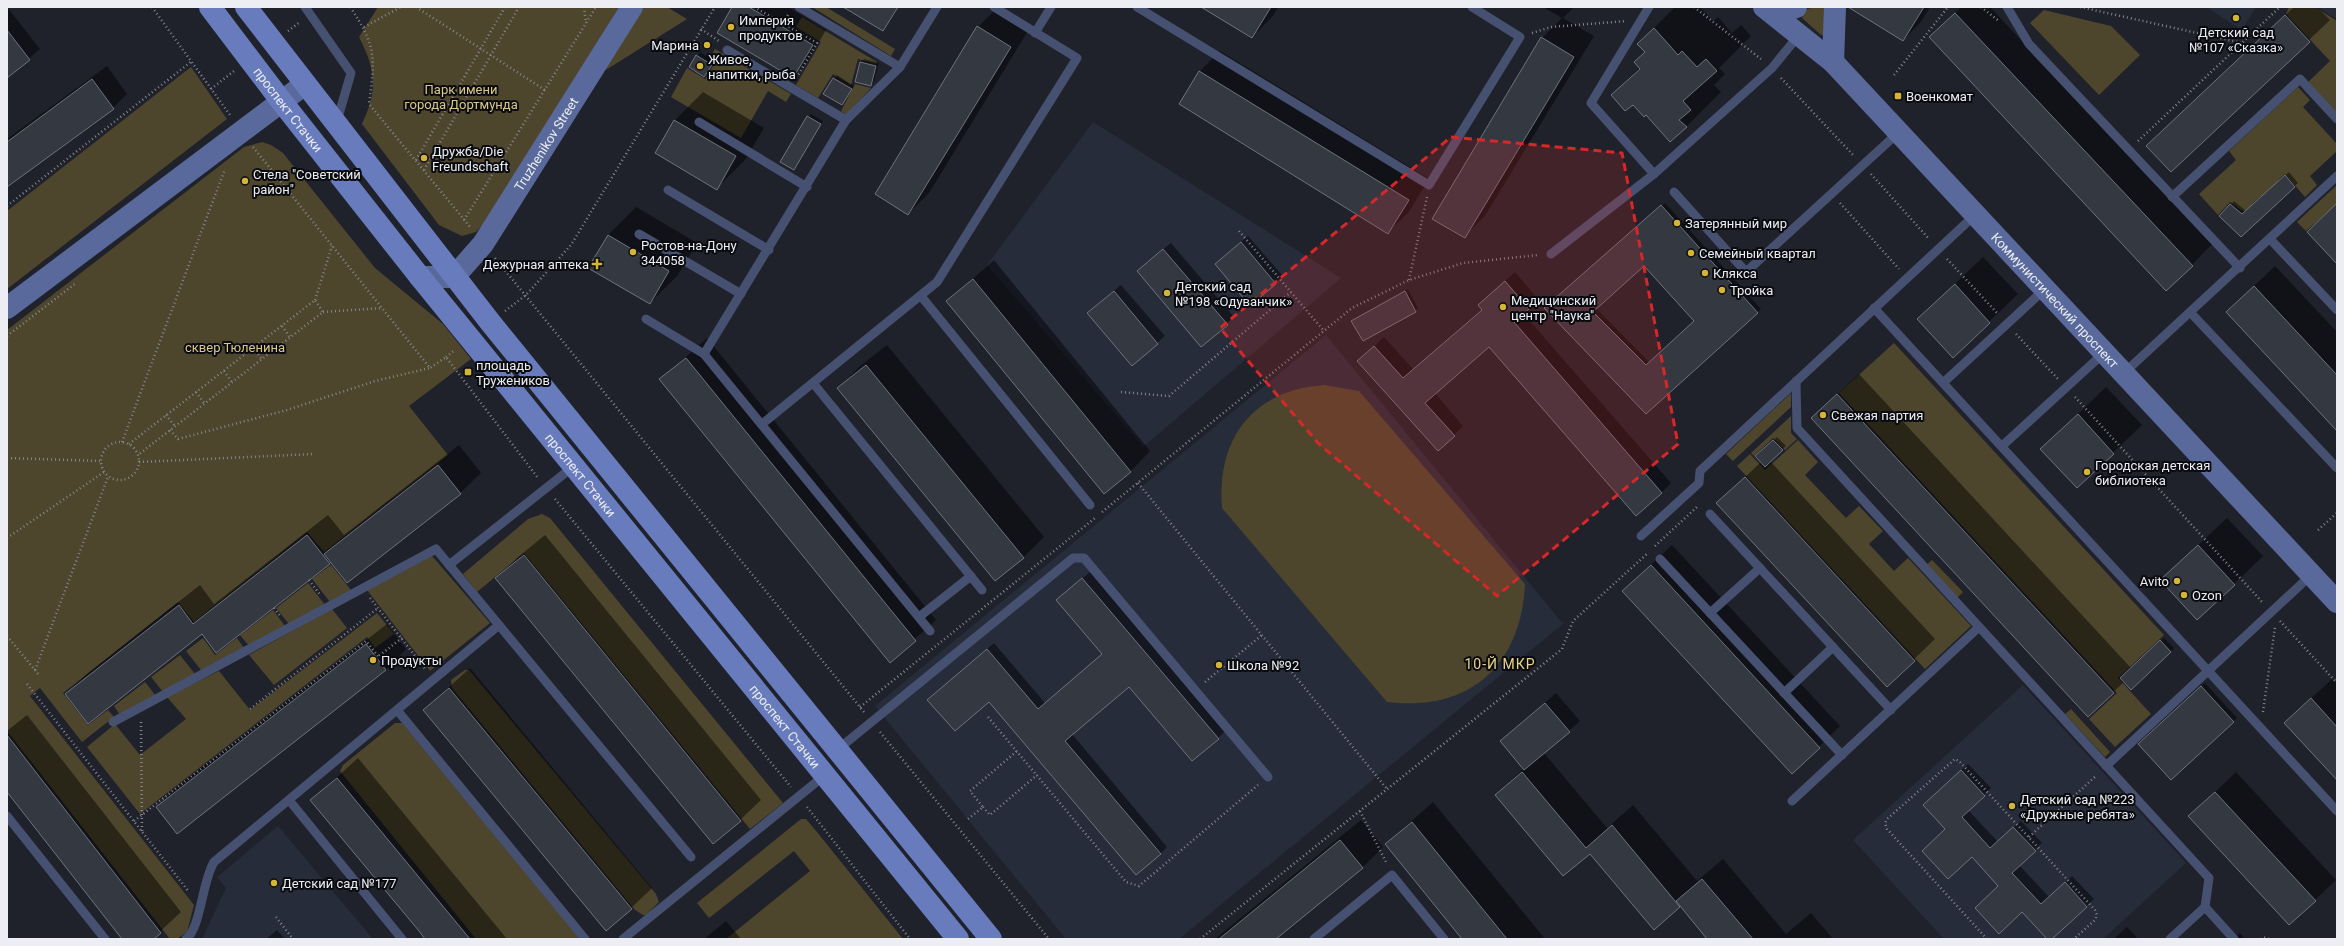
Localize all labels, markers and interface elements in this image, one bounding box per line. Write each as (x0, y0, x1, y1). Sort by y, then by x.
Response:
place label: Империя продуктов (739, 13, 803, 43)
marker: Детский сад №107 «Сказка» (2231, 13, 2241, 23)
marker: Империя продуктов (726, 22, 736, 32)
place label: Детский сад №107 «Сказка» (2189, 25, 2283, 55)
place label: Марина (651, 38, 699, 53)
marker: Марина (702, 40, 712, 50)
place label: Живое, напитки, рыба (708, 52, 796, 82)
marker: Живое, напитки, рыба (695, 61, 705, 71)
street label: проспект Стачки (250, 64, 326, 155)
park label: Парк имени города Дортмунда (404, 82, 518, 112)
place label: Военкомат (1906, 89, 1973, 104)
marker: Военкомат (1893, 91, 1903, 101)
street label: Truzhenikov Street (511, 95, 581, 194)
place label: Дружба/Die Freundschaft (432, 144, 508, 174)
marker: Дружба/Die Freundschaft (419, 153, 429, 163)
place label: Стела "Советский район" (253, 167, 361, 197)
marker: Стела "Советский район" (240, 176, 250, 186)
place label: Затерянный мир (1685, 216, 1787, 231)
marker: Затерянный мир (1672, 218, 1682, 228)
street label: Коммунистический проспект (1988, 230, 2122, 371)
place label: Ростов-на-Дону 344058 (641, 238, 737, 268)
place label: Семейный квартал (1699, 246, 1816, 261)
marker: Ростов-на-Дону 344058 (628, 247, 638, 257)
marker: Семейный квартал (1686, 248, 1696, 258)
place label: Дежурная аптека (483, 257, 589, 272)
marker: Дежурная аптека (592, 259, 602, 269)
place label: Клякса (1713, 266, 1757, 281)
marker: Клякса (1700, 268, 1710, 278)
place label: Детский сад №198 «Одуванчик» (1175, 279, 1292, 309)
place label: Тройка (1730, 283, 1773, 298)
marker: Тройка (1717, 285, 1727, 295)
marker: Детский сад №198 «Одуванчик» (1162, 288, 1172, 298)
place label: Медицинский центр "Наука" (1511, 293, 1596, 323)
marker: Медицинский центр "Наука" (1498, 302, 1508, 312)
park label: сквер Тюленина (185, 340, 285, 355)
place label: площадь Тружеников (476, 358, 550, 388)
marker: площадь Тружеников (463, 367, 473, 377)
place label: Свежая партия (1831, 408, 1923, 423)
marker: Свежая партия (1818, 410, 1828, 420)
street label: проспект Стачки (542, 430, 619, 520)
place label: Городская детская библиотека (2095, 458, 2210, 488)
marker: Городская детская библиотека (2082, 467, 2092, 477)
place label: Avito (2140, 574, 2169, 589)
marker: Avito (2172, 576, 2182, 586)
place label: Ozon (2192, 588, 2222, 603)
marker: Ozon (2179, 590, 2189, 600)
place label: Продукты (381, 653, 442, 668)
marker: Продукты (368, 655, 378, 665)
district label: 10-Й МКР (1464, 656, 1536, 672)
place label: Школа №92 (1227, 658, 1299, 673)
marker: Школа №92 (1214, 660, 1224, 670)
street label: проспект Стачки (746, 682, 823, 771)
place label: Детский сад №223 «Дружные ребята» (2020, 792, 2135, 822)
marker: Детский сад №223 «Дружные ребята» (2007, 801, 2017, 811)
place label: Детский сад №177 (282, 876, 397, 891)
marker: Детский сад №177 (269, 878, 279, 888)

